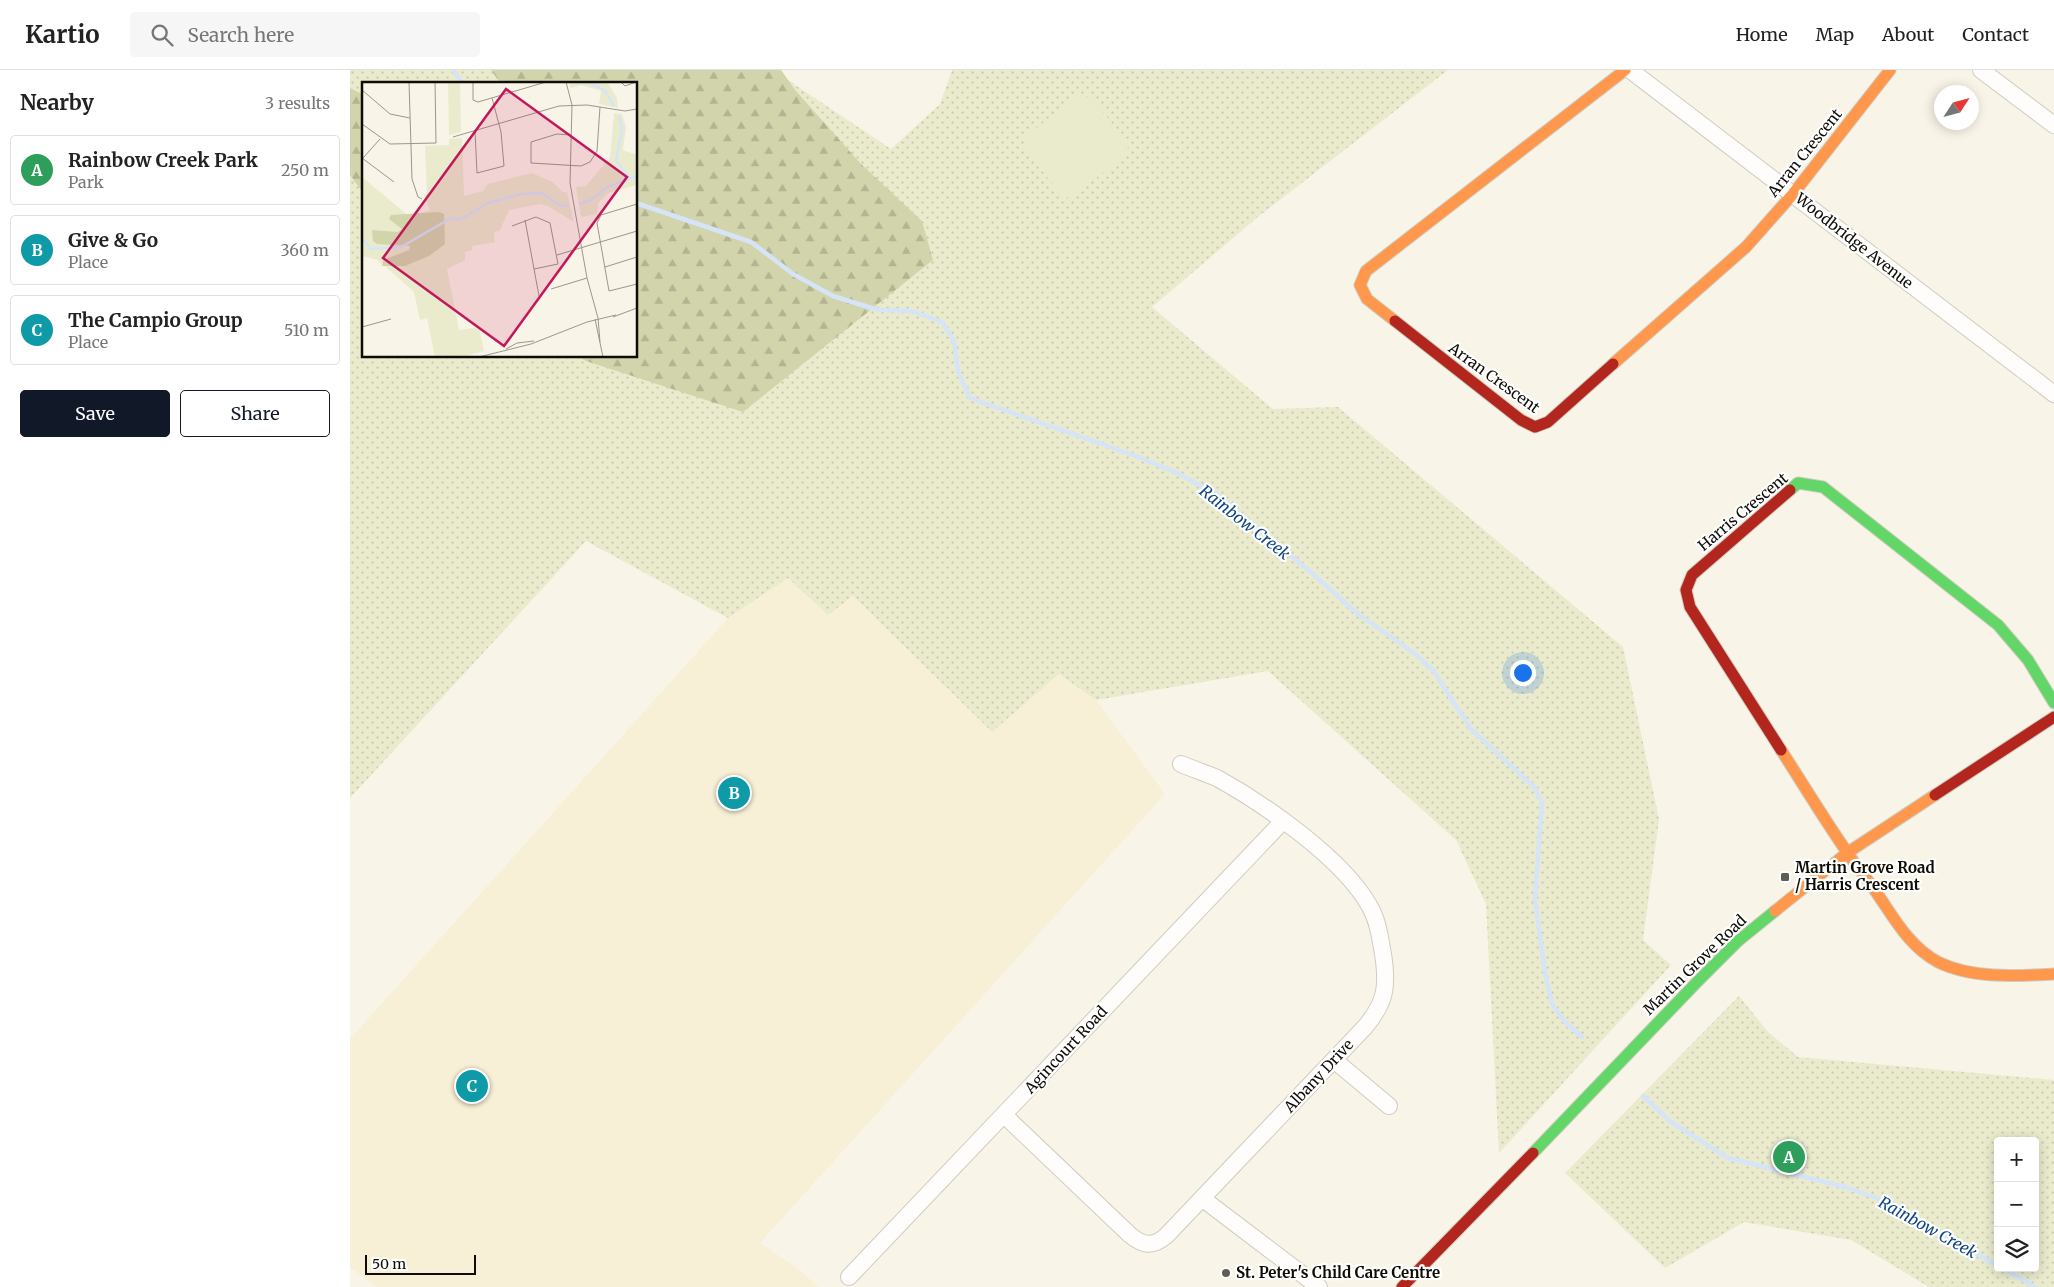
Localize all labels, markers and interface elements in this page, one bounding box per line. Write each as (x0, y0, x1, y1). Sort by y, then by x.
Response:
search box (130, 12, 480, 57)
text: Kartio (25, 19, 100, 50)
icon: search (148, 21, 176, 49)
text: Search here (188, 23, 294, 47)
text: Home (1736, 23, 1788, 46)
text: Map (1816, 23, 1854, 46)
text: About (1882, 23, 1934, 46)
text: Contact (1962, 23, 2029, 46)
inset map (362, 82, 638, 358)
north arrow (1934, 85, 1979, 130)
text: Nearby (20, 89, 94, 116)
text: 3 results (265, 93, 330, 113)
street label: Arran Crescent (1763, 105, 1846, 201)
text: Rainbow Creek Park (68, 148, 258, 172)
text: A (31, 160, 43, 180)
text: 250 m (281, 160, 329, 180)
text: Park (68, 172, 104, 192)
street label: Woodbridge Avenue (1791, 188, 1917, 293)
text: Give & Go (68, 228, 158, 252)
text: B (31, 240, 43, 260)
text: 360 m (280, 240, 329, 260)
text: Place (68, 252, 108, 272)
text: The Campio Group (68, 308, 243, 332)
text: C (32, 320, 42, 340)
text: 510 m (284, 320, 329, 340)
text: Place (68, 332, 108, 352)
street label: Arran Crescent (1444, 338, 1544, 417)
button: Save (20, 390, 170, 437)
button: Share (180, 390, 330, 437)
street label: Harris Crescent (1694, 468, 1792, 555)
water label: Rainbow Creek (1196, 480, 1294, 564)
your location (1510, 660, 1536, 686)
pin: B (718, 774, 750, 812)
place label: Martin Grove Road / Harris Crescent (1795, 858, 1935, 894)
marker: Martin Grove Road / Harris Crescent (1779, 871, 1791, 883)
street label: Martin Grove Road (1639, 911, 1750, 1019)
street label: Agincourt Road (1020, 1002, 1111, 1098)
street label: Albany Drive (1279, 1035, 1357, 1117)
pin: C (456, 1067, 488, 1105)
map controls (1994, 1137, 2039, 1272)
button: + (1994, 1137, 2039, 1182)
pin: A (1773, 1138, 1805, 1176)
button: − (1994, 1182, 2039, 1227)
water label: Rainbow Creek (1875, 1192, 1981, 1262)
button: layers (1994, 1227, 2039, 1272)
scale bar (365, 1252, 476, 1275)
text: 50 m (372, 1255, 406, 1273)
place label: St. Peter's Child Care Centre (1236, 1263, 1440, 1282)
marker: St. Peter's Child Care Centre (1220, 1267, 1232, 1279)

